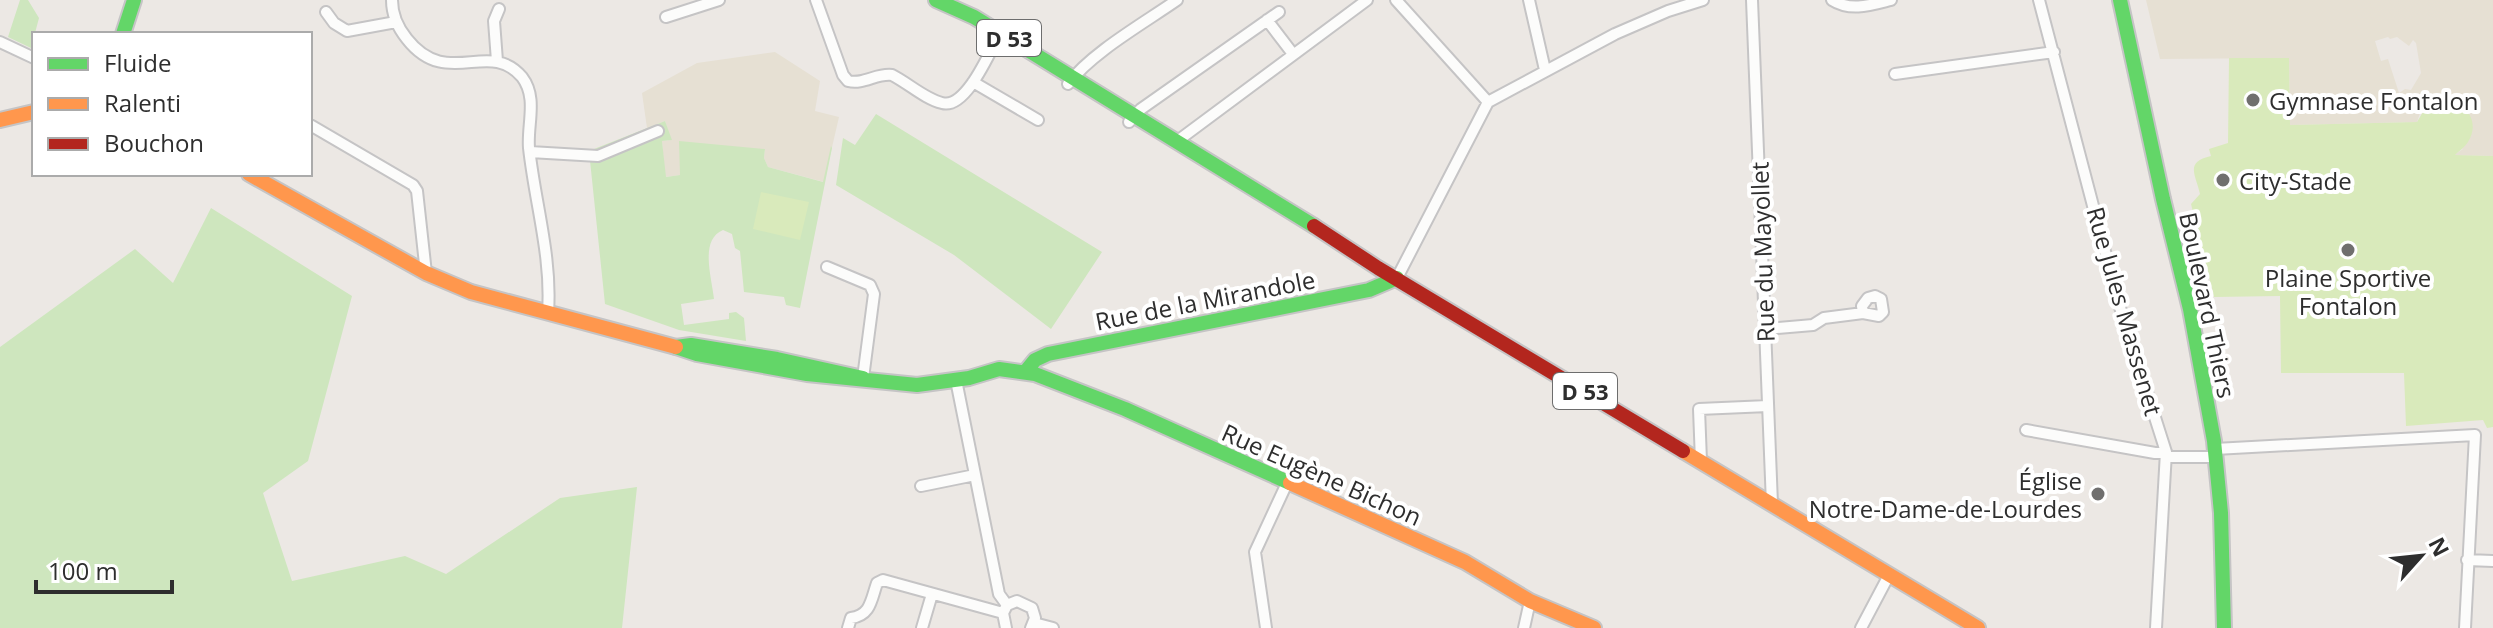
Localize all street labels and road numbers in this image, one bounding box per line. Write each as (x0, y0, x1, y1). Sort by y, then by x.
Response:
road number: D 53 (977, 20, 1041, 56)
street label: Rue du Mayollet (1742, 161, 1782, 343)
street label: Rue Jules Massenet (2079, 203, 2171, 419)
street label: Boulevard Thiers (2172, 209, 2244, 401)
street label: Rue de la Mirandole (1092, 262, 1318, 338)
road number: D 53 (1553, 373, 1617, 409)
street label: Rue Eugène Bichon (1217, 415, 1427, 533)

